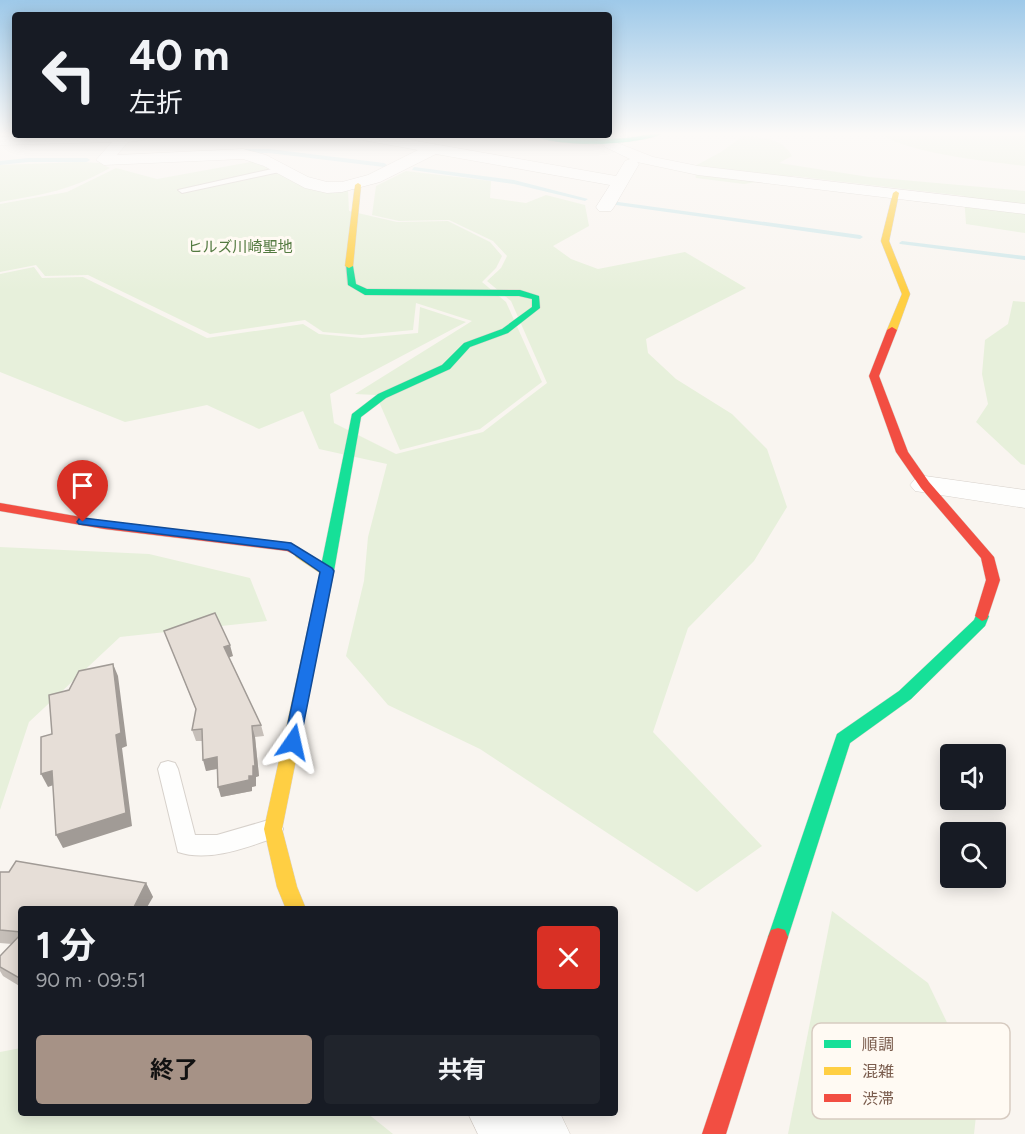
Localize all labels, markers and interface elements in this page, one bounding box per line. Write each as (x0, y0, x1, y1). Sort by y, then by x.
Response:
text: 40 m (129, 30, 229, 81)
icon: left (30, 36, 108, 114)
text: 左折 (129, 86, 183, 119)
park label: ヒルズ川崎聖地 (187, 238, 293, 256)
pin (57, 460, 108, 522)
icon: arrive (66, 469, 99, 502)
position arrow (261, 710, 325, 774)
map controls (940, 744, 1006, 888)
button: sound (940, 744, 1006, 810)
button: search (940, 822, 1006, 888)
text: 1 分 (36, 924, 96, 967)
button: close (537, 926, 600, 989)
text: 90 m · 09:51 (36, 968, 146, 992)
legend (812, 1023, 1010, 1119)
button: 終了 (36, 1035, 312, 1104)
button: 共有 (324, 1035, 600, 1104)
text: 順調 (862, 1035, 894, 1054)
text: 混雑 (862, 1062, 894, 1081)
text: 渋滞 (862, 1089, 894, 1108)

